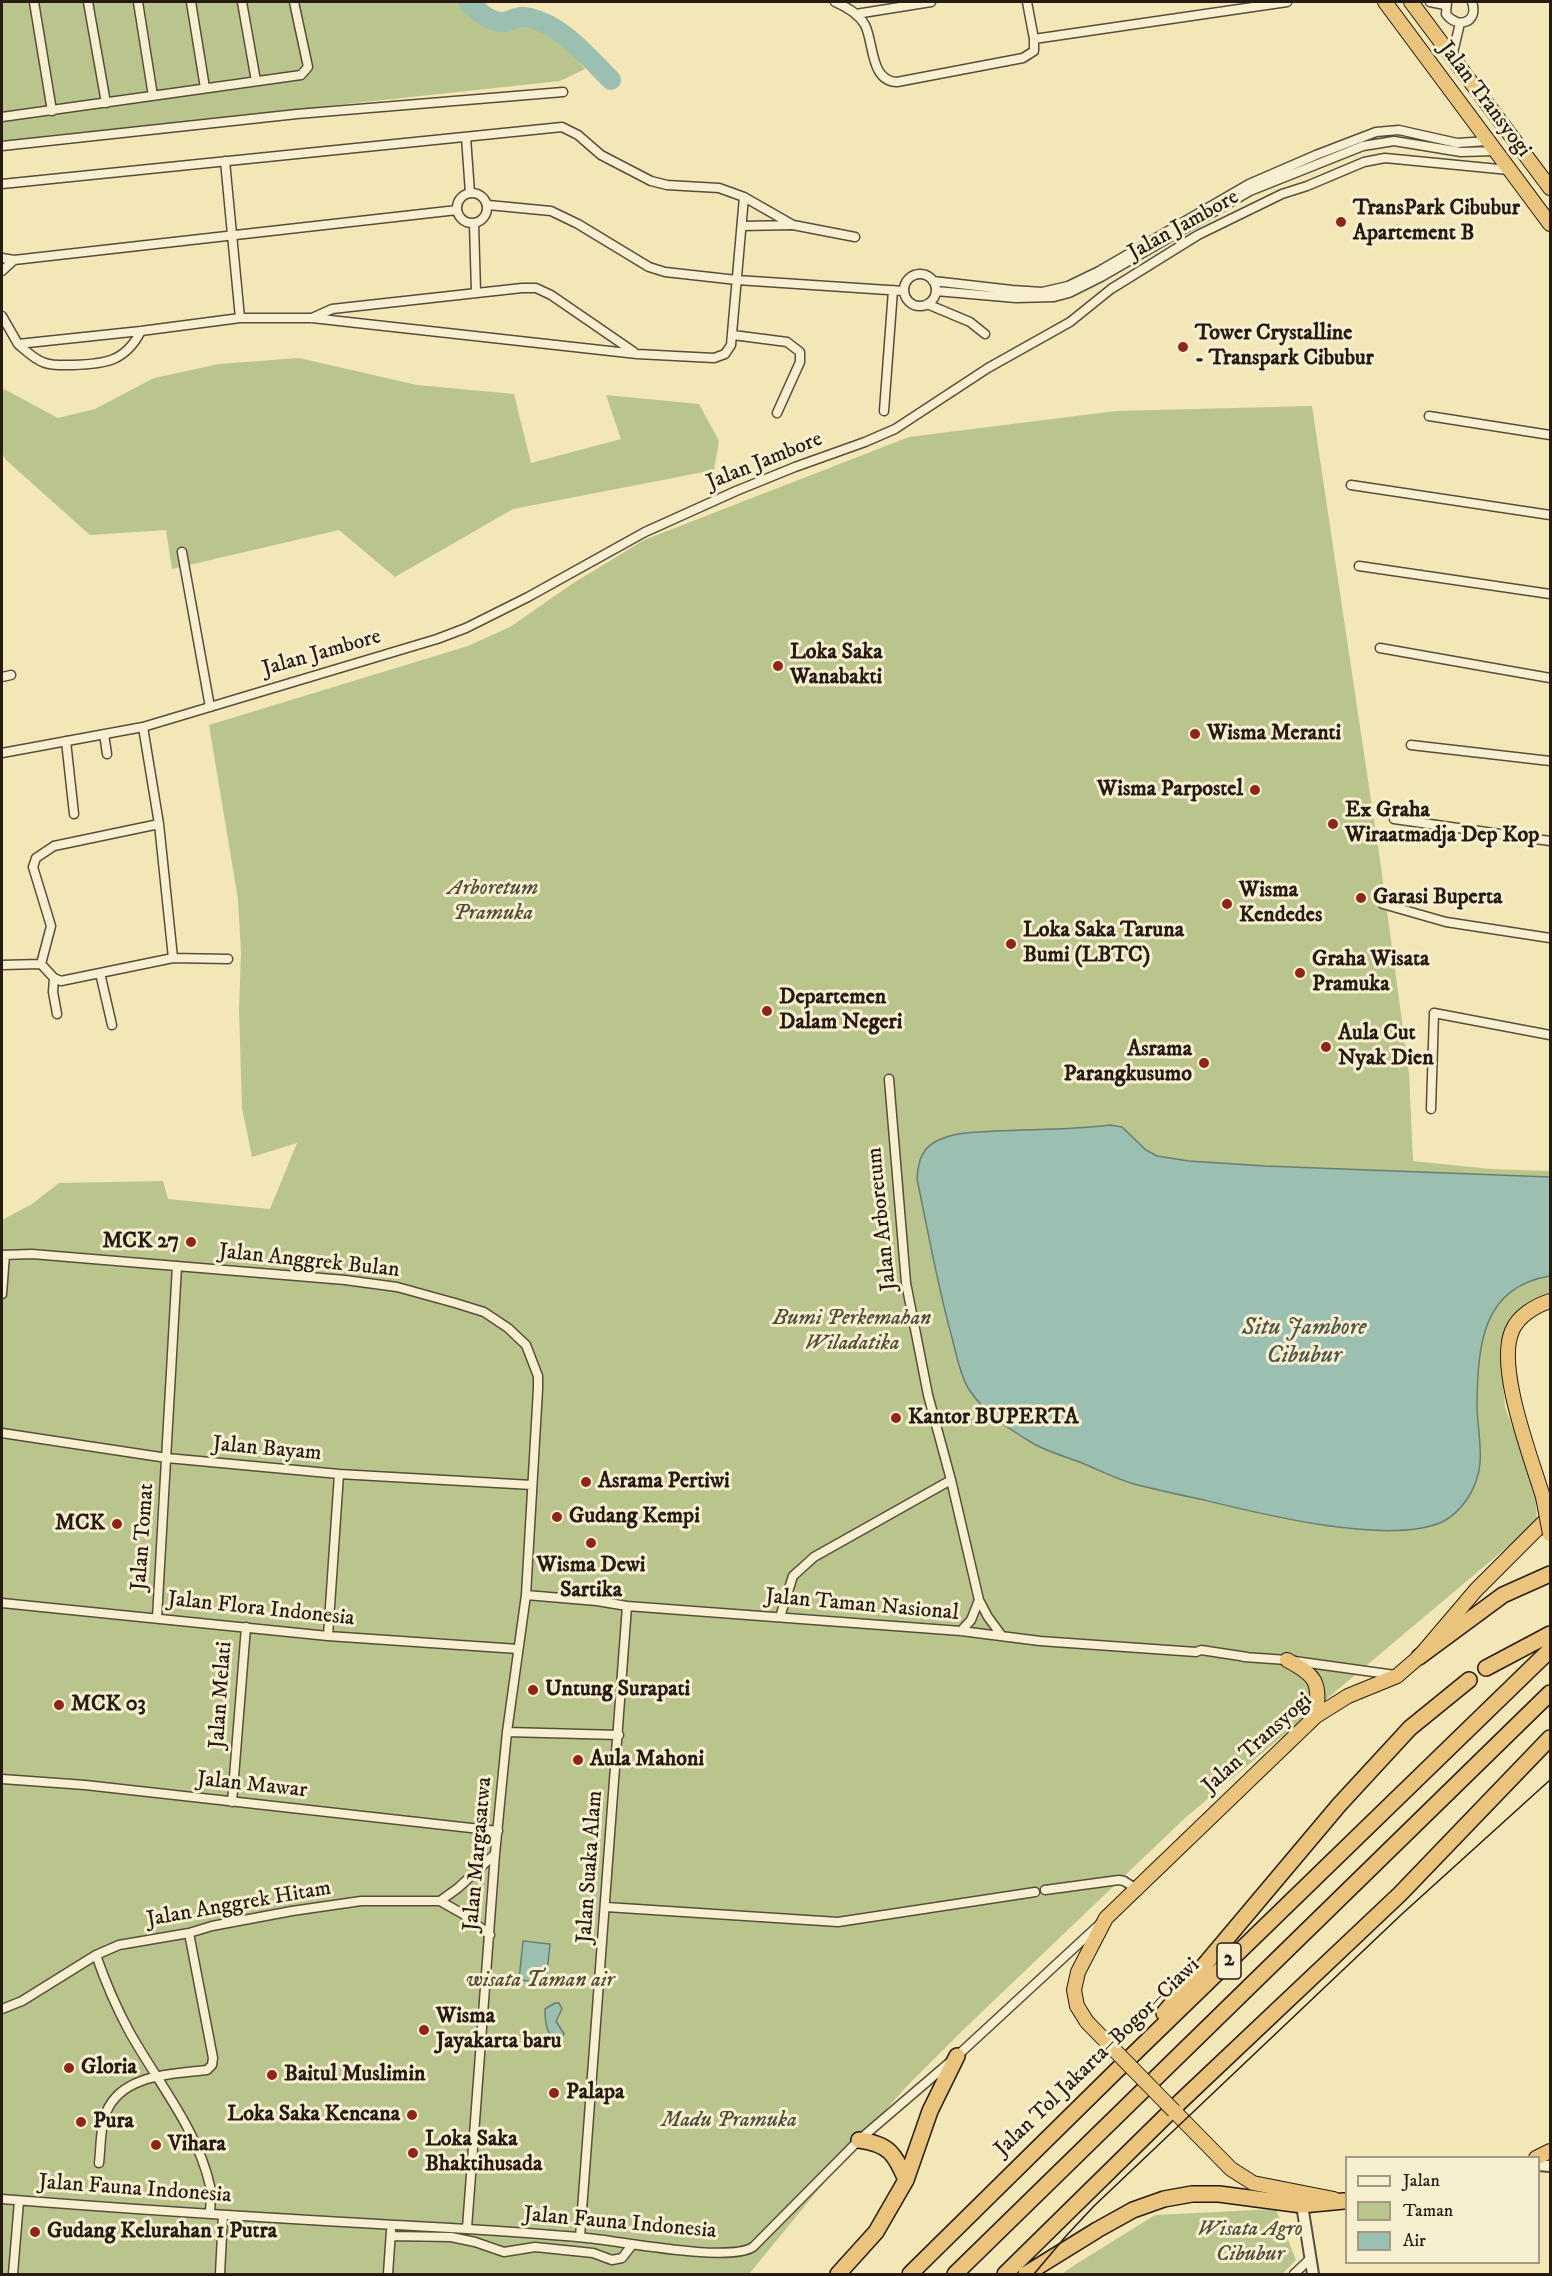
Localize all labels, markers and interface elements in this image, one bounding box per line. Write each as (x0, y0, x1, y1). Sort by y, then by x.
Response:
street label: Jalan Transyogi (1432, 37, 1536, 163)
street label: Jalan Jambore (1124, 185, 1244, 267)
place label: TransPark Cibubur Apartement B (1353, 196, 1520, 248)
marker: TransPark Cibubur Apartement B (1334, 215, 1348, 229)
place label: Tower Crystalline - Transpark Cibubur (1195, 321, 1374, 372)
marker: Tower Crystalline - Transpark Cibubur (1176, 340, 1190, 354)
street label: Jalan Jambore (703, 427, 827, 497)
street label: Jalan Jambore (260, 624, 384, 684)
place label: Loka Saka Wanabakti (790, 640, 883, 692)
marker: Loka Saka Wanabakti (771, 659, 785, 673)
place label: Wisma Meranti (1207, 721, 1341, 747)
marker: Wisma Meranti (1188, 727, 1202, 741)
place label: Wisma Parpostel (1097, 777, 1243, 803)
marker: Wisma Parpostel (1248, 783, 1262, 797)
place label: Ex Graha Wiraatmadja Dep Kop (1345, 798, 1539, 849)
marker: Ex Graha Wiraatmadja Dep Kop (1326, 817, 1340, 831)
park label: Arboretum Pramuka (448, 876, 538, 927)
place label: Wisma Kendedes (1239, 878, 1322, 930)
place label: Garasi Buperta (1373, 885, 1502, 911)
marker: Garasi Buperta (1354, 891, 1368, 905)
marker: Wisma Kendedes (1220, 897, 1234, 911)
place label: Loka Saka Taruna Bumi (LBTC) (1023, 918, 1184, 969)
marker: Loka Saka Taruna Bumi (LBTC) (1004, 937, 1018, 951)
place label: Graha Wisata Pramuka (1312, 947, 1429, 998)
marker: Graha Wisata Pramuka (1293, 966, 1307, 980)
place label: Departemen Dalam Negeri (779, 985, 902, 1036)
marker: Departemen Dalam Negeri (760, 1004, 774, 1018)
place label: Aula Cut Nyak Dien (1338, 1021, 1434, 1072)
place label: Asrama Parangkusumo (1064, 1037, 1192, 1088)
marker: Aula Cut Nyak Dien (1319, 1040, 1333, 1054)
marker: Asrama Parangkusumo (1197, 1056, 1211, 1070)
street label: Jalan Arboretum (862, 1146, 904, 1292)
place label: MCK 27 (102, 1229, 179, 1255)
marker: MCK 27 (184, 1235, 198, 1249)
street label: Jalan Anggrek Bulan (217, 1239, 401, 1285)
park label: Bumi Perkemahan Wiladatika (773, 1306, 931, 1358)
water label: Situ Jambore Cibubur (1242, 1315, 1366, 1371)
place label: Kantor BUPERTA (908, 1405, 1079, 1431)
marker: Kantor BUPERTA (889, 1411, 903, 1425)
street label: Jalan Bayam (211, 1432, 323, 1468)
place label: Asrama Pertiwi (598, 1469, 730, 1495)
marker: Asrama Pertiwi (579, 1475, 593, 1489)
street label: Jalan Tomat (127, 1482, 161, 1592)
place label: Gudang Kempi (569, 1504, 700, 1530)
marker: Gudang Kempi (550, 1510, 564, 1524)
place label: MCK (55, 1511, 105, 1537)
marker: MCK (110, 1517, 124, 1531)
marker: Wisma Dewi Sartika (584, 1536, 598, 1550)
place label: Wisma Dewi Sartika (537, 1553, 645, 1604)
street label: Jalan Taman Nasional (764, 1584, 960, 1628)
street label: Jalan Flora Indonesia (166, 1587, 356, 1633)
street label: Jalan Melati (205, 1641, 239, 1749)
place label: Untung Surapati (545, 1677, 690, 1703)
marker: Untung Surapati (526, 1683, 540, 1697)
street label: Jalan Transyogi (1198, 1688, 1318, 1800)
place label: MCK 03 (71, 1692, 146, 1718)
marker: MCK 03 (52, 1698, 66, 1712)
place label: Aula Mahoni (590, 1747, 704, 1773)
marker: Aula Mahoni (571, 1753, 585, 1767)
street label: Jalan Mawar (196, 1767, 308, 1805)
street label: Jalan Margasatwa (459, 1776, 499, 1932)
street label: Jalan Suaka Alam (573, 1790, 609, 1944)
street label: Jalan Anggrek Hitam (145, 1876, 333, 1934)
road number: 2 (1217, 1943, 1241, 1979)
street label: Jalan Tol Jakarta–Bogor–Ciawi (990, 1953, 1206, 2163)
park label: wisata Taman air (466, 1968, 614, 1994)
place label: Wisma Jayakarta baru (436, 2004, 561, 2056)
marker: Wisma Jayakarta baru (417, 2023, 431, 2037)
place label: Gloria (81, 2055, 137, 2081)
marker: Gloria (62, 2061, 76, 2075)
place label: Baitul Muslimin (284, 2062, 426, 2088)
marker: Baitul Muslimin (265, 2068, 279, 2082)
place label: Palapa (566, 2080, 624, 2106)
marker: Palapa (547, 2086, 561, 2100)
place label: Loka Saka Kencana (227, 2102, 400, 2128)
marker: Loka Saka Kencana (405, 2108, 419, 2122)
park label: Madu Pramuka (661, 2108, 797, 2134)
place label: Pura (93, 2109, 134, 2135)
marker: Pura (74, 2115, 88, 2129)
place label: Loka Saka Bhaktihusada (425, 2127, 542, 2178)
place label: Vihara (168, 2132, 226, 2158)
marker: Vihara (149, 2138, 163, 2152)
marker: Loka Saka Bhaktihusada (406, 2146, 420, 2160)
legend (1345, 2156, 1540, 2264)
street label: Jalan Fauna Indonesia (38, 2170, 232, 2210)
text: Jalan (1403, 2170, 1440, 2192)
text: Taman (1403, 2200, 1453, 2222)
street label: Jalan Fauna Indonesia (523, 2202, 717, 2246)
park label: Wisata Agro Cibubur (1197, 2217, 1303, 2268)
place label: Gudang Kelurahan 1 Putra (47, 2219, 277, 2245)
marker: Gudang Kelurahan 1 Putra (28, 2225, 42, 2239)
text: Air (1403, 2230, 1426, 2252)

